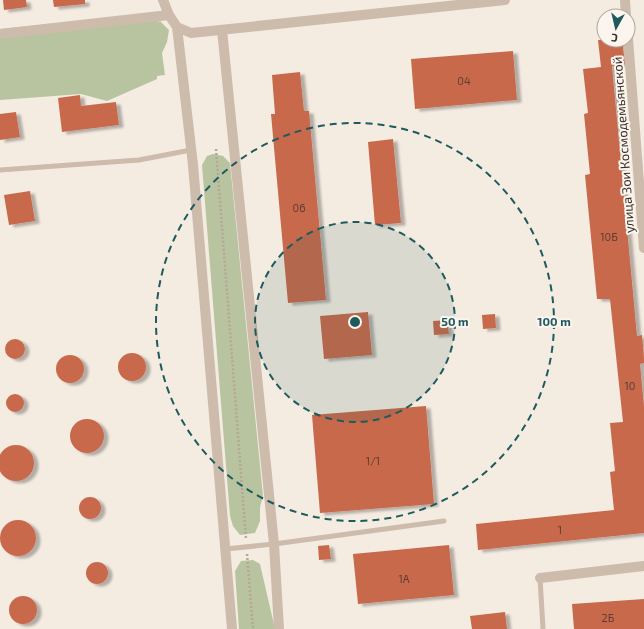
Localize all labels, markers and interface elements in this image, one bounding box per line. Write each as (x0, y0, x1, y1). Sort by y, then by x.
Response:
north arrow (596, 8, 636, 48)
text: С (610, 31, 619, 45)
street label: улица Зои Космодемьянской (609, 56, 637, 234)
house number: 04 (457, 74, 471, 87)
house number: 06 (293, 201, 305, 214)
house number: 10Б (600, 230, 618, 243)
text: 50 m (441, 314, 469, 328)
text: 100 m (537, 314, 571, 328)
centre of rings (348, 315, 362, 329)
house number: 10 (624, 379, 636, 392)
house number: 1/1 (366, 454, 380, 467)
house number: 1 (558, 523, 562, 536)
house number: 1А (398, 572, 410, 585)
house number: 2Б (602, 611, 615, 624)

